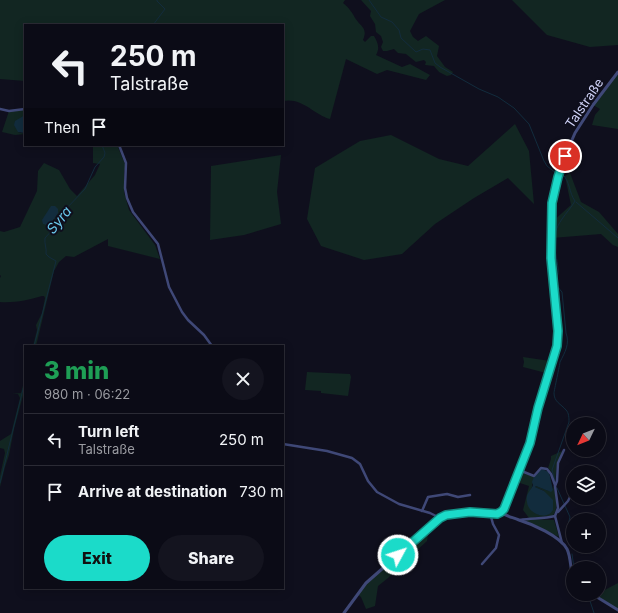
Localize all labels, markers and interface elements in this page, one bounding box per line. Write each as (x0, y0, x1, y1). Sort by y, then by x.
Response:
text: 250 m (110, 39, 197, 73)
icon: left (44, 40, 96, 92)
text: Talstraße (110, 73, 189, 94)
street label: Talstraße (561, 75, 607, 131)
icon: arrive (88, 116, 110, 138)
text: Then (44, 118, 80, 137)
pin (548, 139, 582, 173)
icon: arrive (554, 145, 576, 167)
water label: Syra (42, 202, 75, 237)
text: 3 min (44, 356, 109, 385)
button: close (222, 358, 264, 400)
text: 980 m · 06:22 (44, 386, 130, 402)
north arrow (566, 417, 606, 457)
map controls (566, 417, 606, 601)
text: Turn left (78, 422, 139, 441)
icon: left (44, 429, 66, 451)
text: 250 m (219, 430, 264, 449)
text: Talstraße (78, 441, 135, 457)
button: layers (566, 465, 606, 505)
icon: arrive (44, 481, 66, 503)
text: Arrive at destination (78, 482, 227, 501)
text: 730 m (239, 482, 284, 501)
button: + (566, 513, 606, 553)
position arrow (377, 534, 419, 576)
button: Exit (44, 535, 150, 581)
button: Share (158, 535, 264, 581)
button: − (566, 561, 606, 601)

